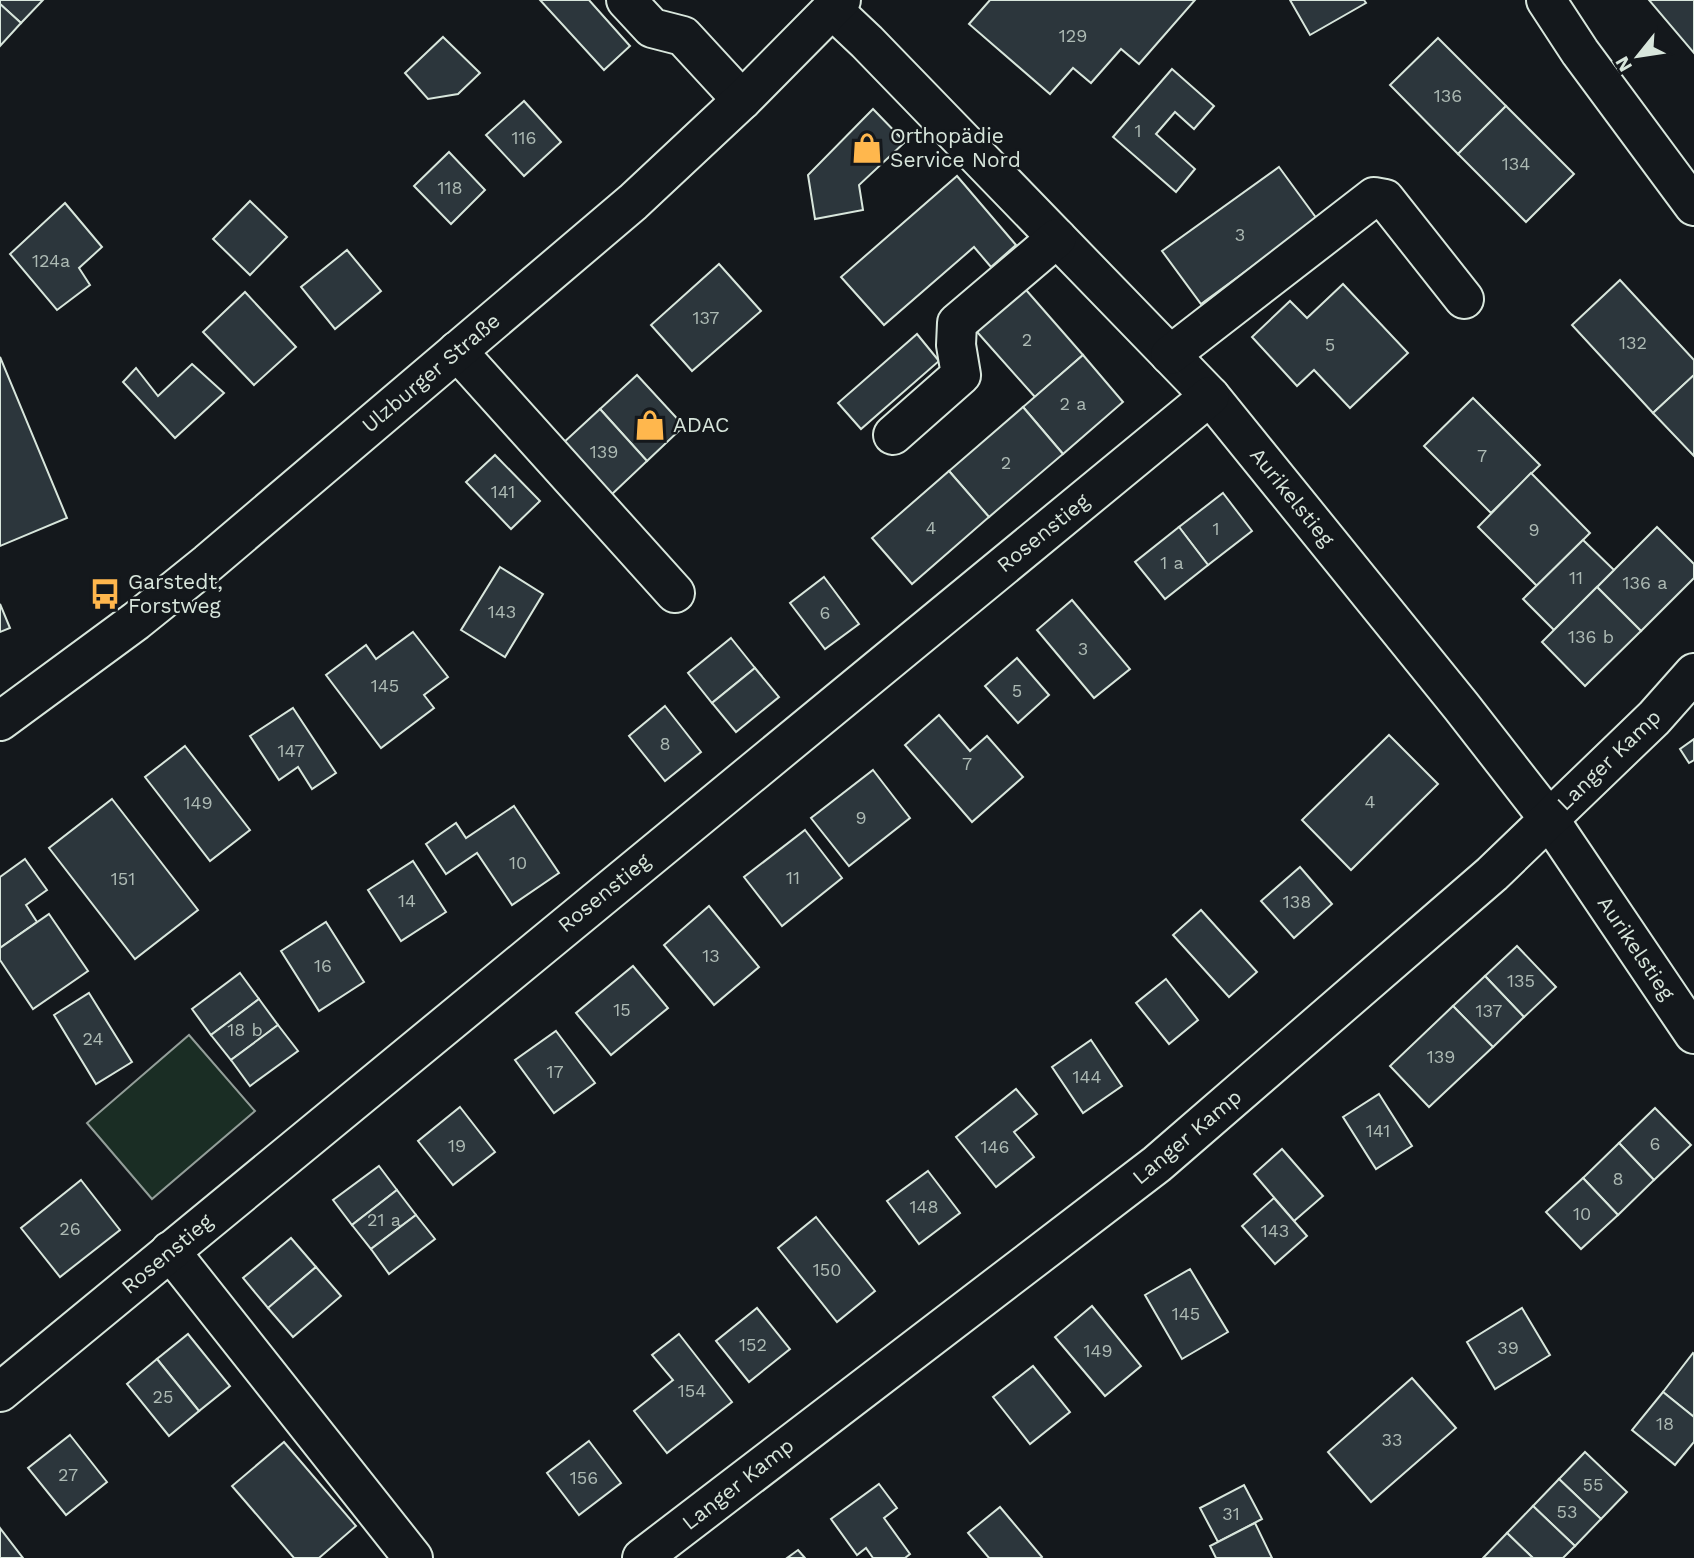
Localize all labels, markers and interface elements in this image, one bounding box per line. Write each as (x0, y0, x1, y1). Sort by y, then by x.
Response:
north arrow (1603, 21, 1673, 91)
house number: 129 (1059, 25, 1087, 46)
text: N (1610, 52, 1637, 76)
house number: 136 (1434, 85, 1462, 106)
house number: 1 (1134, 120, 1142, 141)
place label: Orthopädie Service Nord (890, 123, 1021, 172)
house number: 116 (512, 127, 536, 148)
shop icon: Orthopädie Service Nord (850, 131, 884, 165)
house number: 134 (1502, 153, 1530, 174)
house number: 118 (437, 177, 463, 198)
house number: 3 (1235, 224, 1245, 245)
house number: 124a (32, 250, 70, 271)
house number: 137 (693, 307, 719, 328)
street label: Ulzburger Straße (357, 308, 505, 438)
house number: 2 (1022, 329, 1032, 350)
house number: 132 (1619, 332, 1647, 353)
house number: 5 (1325, 334, 1335, 355)
house number: 2 a (1060, 393, 1086, 414)
shop icon: ADAC (633, 408, 667, 442)
place label: ADAC (673, 412, 729, 437)
house number: 139 (590, 441, 618, 462)
street label: Aurikelstieg (1245, 442, 1340, 552)
house number: 7 (1477, 445, 1487, 466)
house number: 2 (1001, 452, 1011, 473)
house number: 141 (491, 481, 515, 502)
street label: Rosenstieg (992, 487, 1094, 577)
house number: 4 (926, 517, 937, 538)
house number: 1 (1212, 518, 1220, 539)
house number: 9 (1528, 519, 1540, 540)
house number: 1 a (1160, 552, 1184, 573)
house number: 11 (1569, 567, 1583, 588)
place label: Garstedt, Forstweg (128, 569, 223, 618)
house number: 136 a (1623, 572, 1667, 593)
bus stop icon: Garstedt, Forstweg (88, 577, 122, 611)
house number: 143 (488, 601, 516, 622)
house number: 6 (820, 602, 830, 623)
house number: 136 b (1568, 626, 1614, 647)
house number: 3 (1078, 638, 1088, 659)
house number: 145 (371, 675, 399, 696)
house number: 5 (1012, 680, 1022, 701)
street label: Langer Kamp (1552, 704, 1666, 815)
house number: 8 (659, 733, 671, 754)
house number: 147 (277, 740, 305, 761)
house number: 7 (962, 753, 972, 774)
house number: 4 (1365, 791, 1376, 812)
house number: 149 (183, 792, 213, 813)
house number: 9 (855, 807, 867, 828)
street label: Rosenstieg (553, 847, 655, 937)
house number: 10 (509, 852, 527, 873)
house number: 11 (786, 867, 800, 888)
house number: 151 (111, 868, 135, 889)
house number: 14 (398, 890, 416, 911)
house number: 138 (1283, 891, 1311, 912)
street label: Aurikelstieg (1593, 891, 1681, 1005)
house number: 13 (702, 945, 720, 966)
house number: 16 (314, 955, 332, 976)
house number: 135 (1507, 970, 1535, 991)
house number: 15 (613, 999, 631, 1020)
house number: 137 (1476, 1000, 1502, 1021)
house number: 18 b (227, 1019, 263, 1040)
house number: 24 (83, 1028, 103, 1049)
house number: 139 (1427, 1046, 1455, 1067)
house number: 17 (546, 1061, 564, 1082)
house number: 144 (1072, 1066, 1102, 1087)
street label: Langer Kamp (1127, 1084, 1246, 1189)
house number: 141 (1366, 1120, 1390, 1141)
house number: 6 (1650, 1133, 1660, 1154)
house number: 19 (448, 1135, 466, 1156)
house number: 146 (981, 1136, 1009, 1157)
house number: 8 (1612, 1168, 1624, 1189)
house number: 148 (909, 1196, 939, 1217)
house number: 10 (1573, 1203, 1591, 1224)
street label: Rosenstieg (116, 1208, 218, 1299)
house number: 21 a (367, 1209, 401, 1230)
house number: 26 (59, 1218, 81, 1239)
house number: 143 (1261, 1220, 1289, 1241)
house number: 150 (813, 1259, 841, 1280)
house number: 145 (1172, 1303, 1200, 1324)
house number: 152 (739, 1334, 767, 1355)
house number: 39 (1497, 1337, 1519, 1358)
house number: 149 (1083, 1340, 1113, 1361)
house number: 154 (678, 1380, 706, 1401)
house number: 25 (153, 1386, 173, 1407)
house number: 18 (1656, 1413, 1674, 1434)
house number: 33 (1382, 1429, 1403, 1450)
street label: Langer Kamp (677, 1432, 798, 1535)
house number: 27 (58, 1464, 78, 1485)
house number: 156 (570, 1467, 598, 1488)
house number: 55 (1583, 1474, 1603, 1495)
house number: 53 (1557, 1501, 1577, 1522)
house number: 31 (1222, 1503, 1240, 1524)

